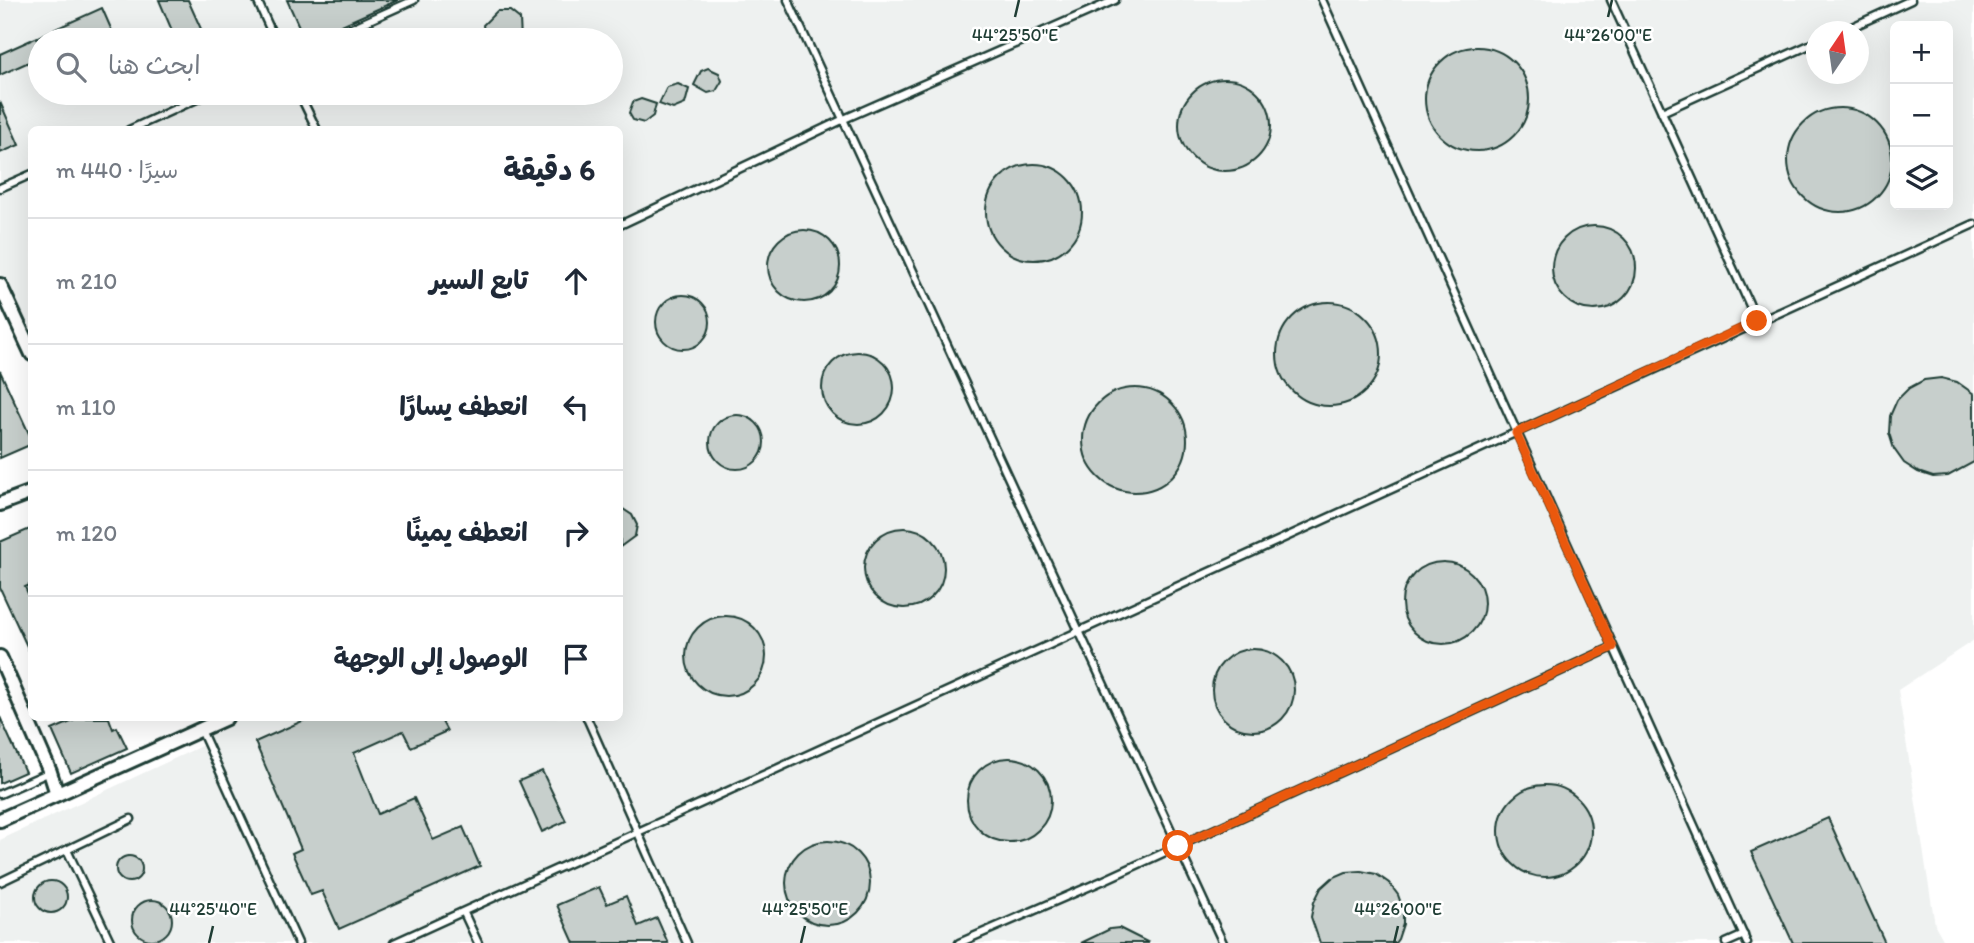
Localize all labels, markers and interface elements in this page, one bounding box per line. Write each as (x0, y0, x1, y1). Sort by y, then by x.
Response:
north arrow (1806, 21, 1869, 84)
map controls (1890, 21, 1953, 210)
button: + (1890, 21, 1953, 84)
text: 44°25'50"E (972, 24, 1058, 46)
text: 44°26'00"E (1564, 24, 1652, 46)
search box (28, 28, 623, 105)
icon: search (52, 48, 90, 86)
text: ابحث هنا (108, 49, 201, 81)
button: − (1890, 84, 1953, 147)
button: layers (1890, 147, 1953, 210)
text: 6 دقيقة (503, 151, 595, 188)
text: سيرًا · 440 m (56, 156, 178, 184)
icon: ahead (557, 262, 595, 300)
text: تابع السير (430, 264, 528, 296)
text: 210 m (56, 267, 117, 295)
route end (1741, 305, 1772, 336)
icon: left (557, 388, 595, 426)
text: انعطف يسارًا (399, 390, 528, 422)
text: 110 m (56, 393, 116, 421)
icon: right (557, 514, 595, 552)
text: انعطف يمينًا (406, 516, 528, 548)
text: 120 m (56, 519, 117, 547)
icon: arrive (557, 640, 595, 678)
text: الوصول إلى الوجهة (334, 642, 528, 674)
route start (1162, 830, 1193, 861)
text: 44°25'40"E (169, 898, 257, 920)
text: 44°25'50"E (762, 898, 848, 920)
text: 44°26'00"E (1354, 898, 1442, 920)

